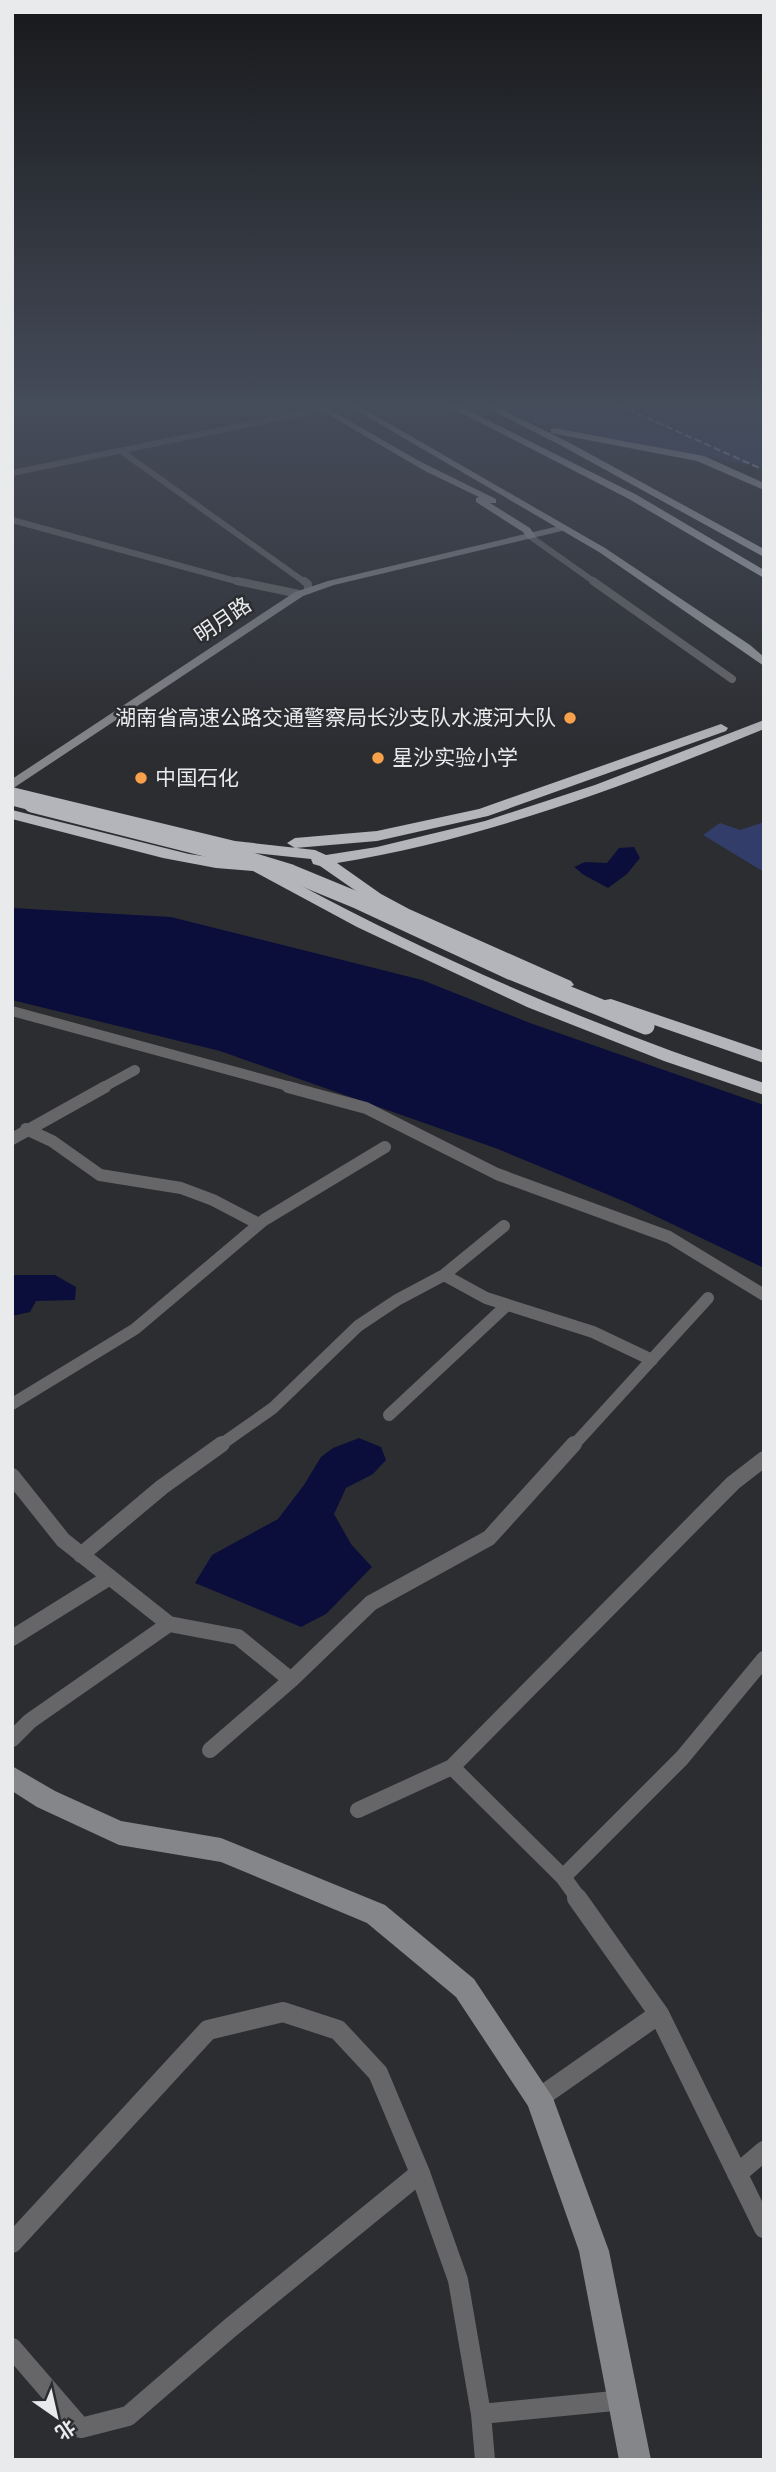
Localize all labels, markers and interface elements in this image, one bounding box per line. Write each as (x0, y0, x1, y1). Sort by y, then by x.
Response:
street label: 明月路 (188, 590, 259, 652)
place label: 湖南省高速公路交通警察局长沙支队水渡河大队 (115, 703, 556, 735)
marker: 湖南省高速公路交通警察局长沙支队水渡河大队 (562, 710, 578, 726)
place label: 星沙实验小学 (392, 743, 518, 775)
marker: 星沙实验小学 (370, 750, 386, 766)
place label: 中国石化 (155, 763, 239, 795)
marker: 中国石化 (133, 770, 149, 786)
north arrow (21, 2381, 91, 2451)
text: 北 (49, 2412, 81, 2446)

